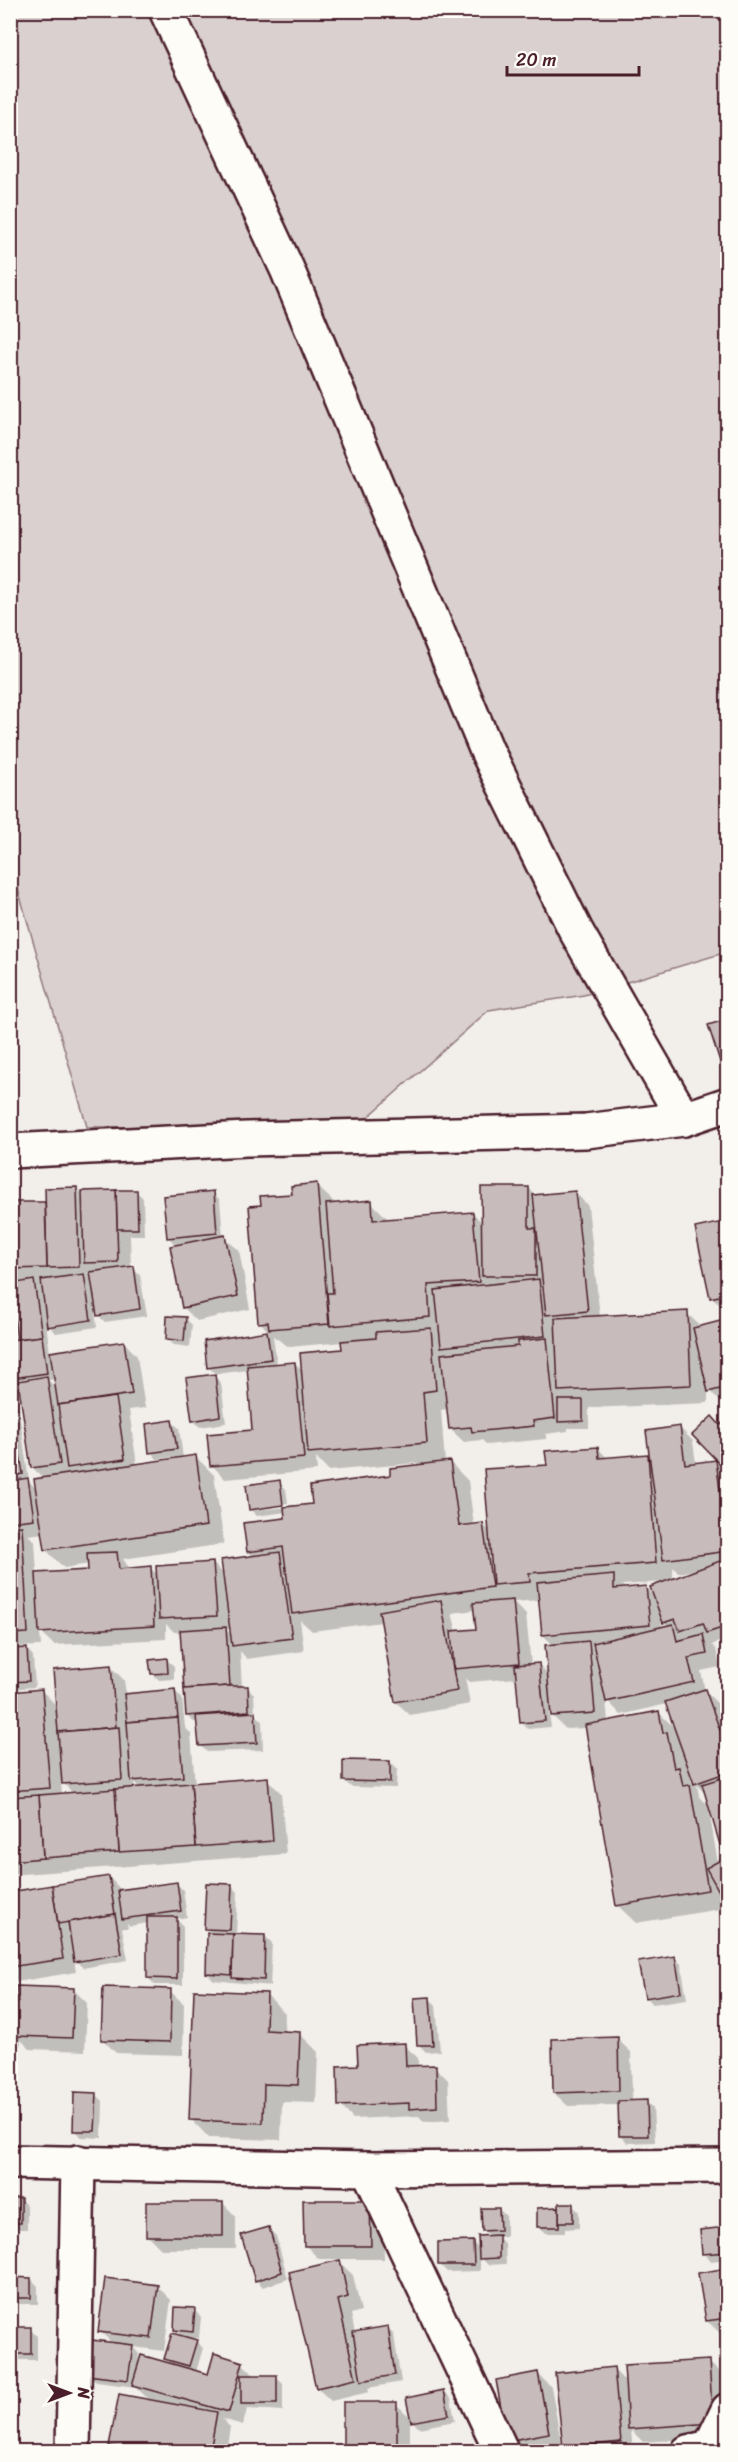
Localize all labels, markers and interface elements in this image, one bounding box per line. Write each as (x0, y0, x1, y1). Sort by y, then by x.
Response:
scale bar (507, 39, 639, 77)
text: 20 m (516, 44, 556, 76)
north arrow (39, 2363, 99, 2423)
text: N (69, 2386, 98, 2399)

